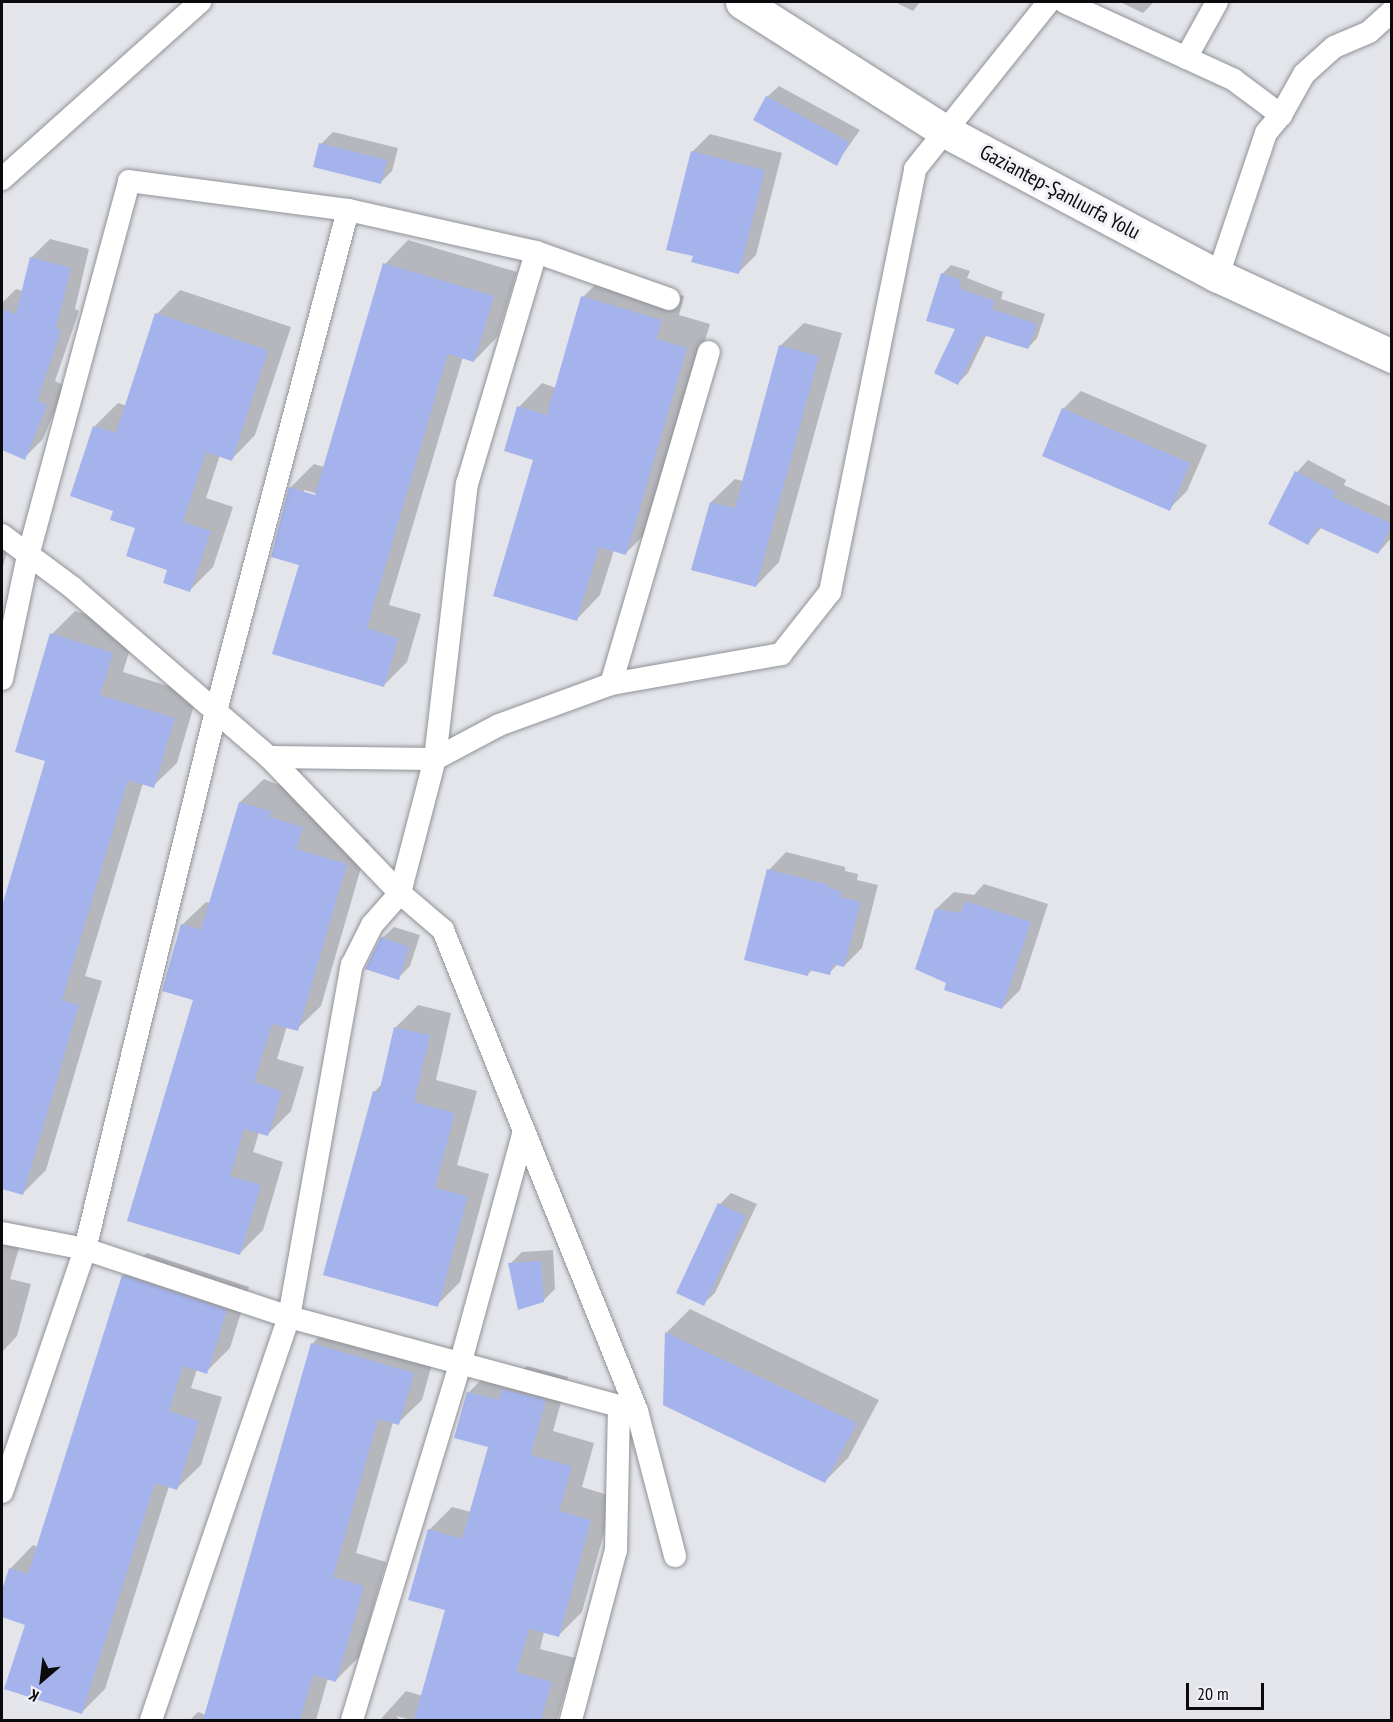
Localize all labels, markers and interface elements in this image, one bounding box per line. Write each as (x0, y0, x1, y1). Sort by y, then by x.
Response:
street label: Gaziantep-Şanlıurfa Yolu (975, 139, 1145, 245)
north arrow (12, 1650, 72, 1710)
scale bar (1189, 1671, 1267, 1709)
text: 20 m (1197, 1682, 1229, 1705)
text: K (25, 1685, 42, 1707)

